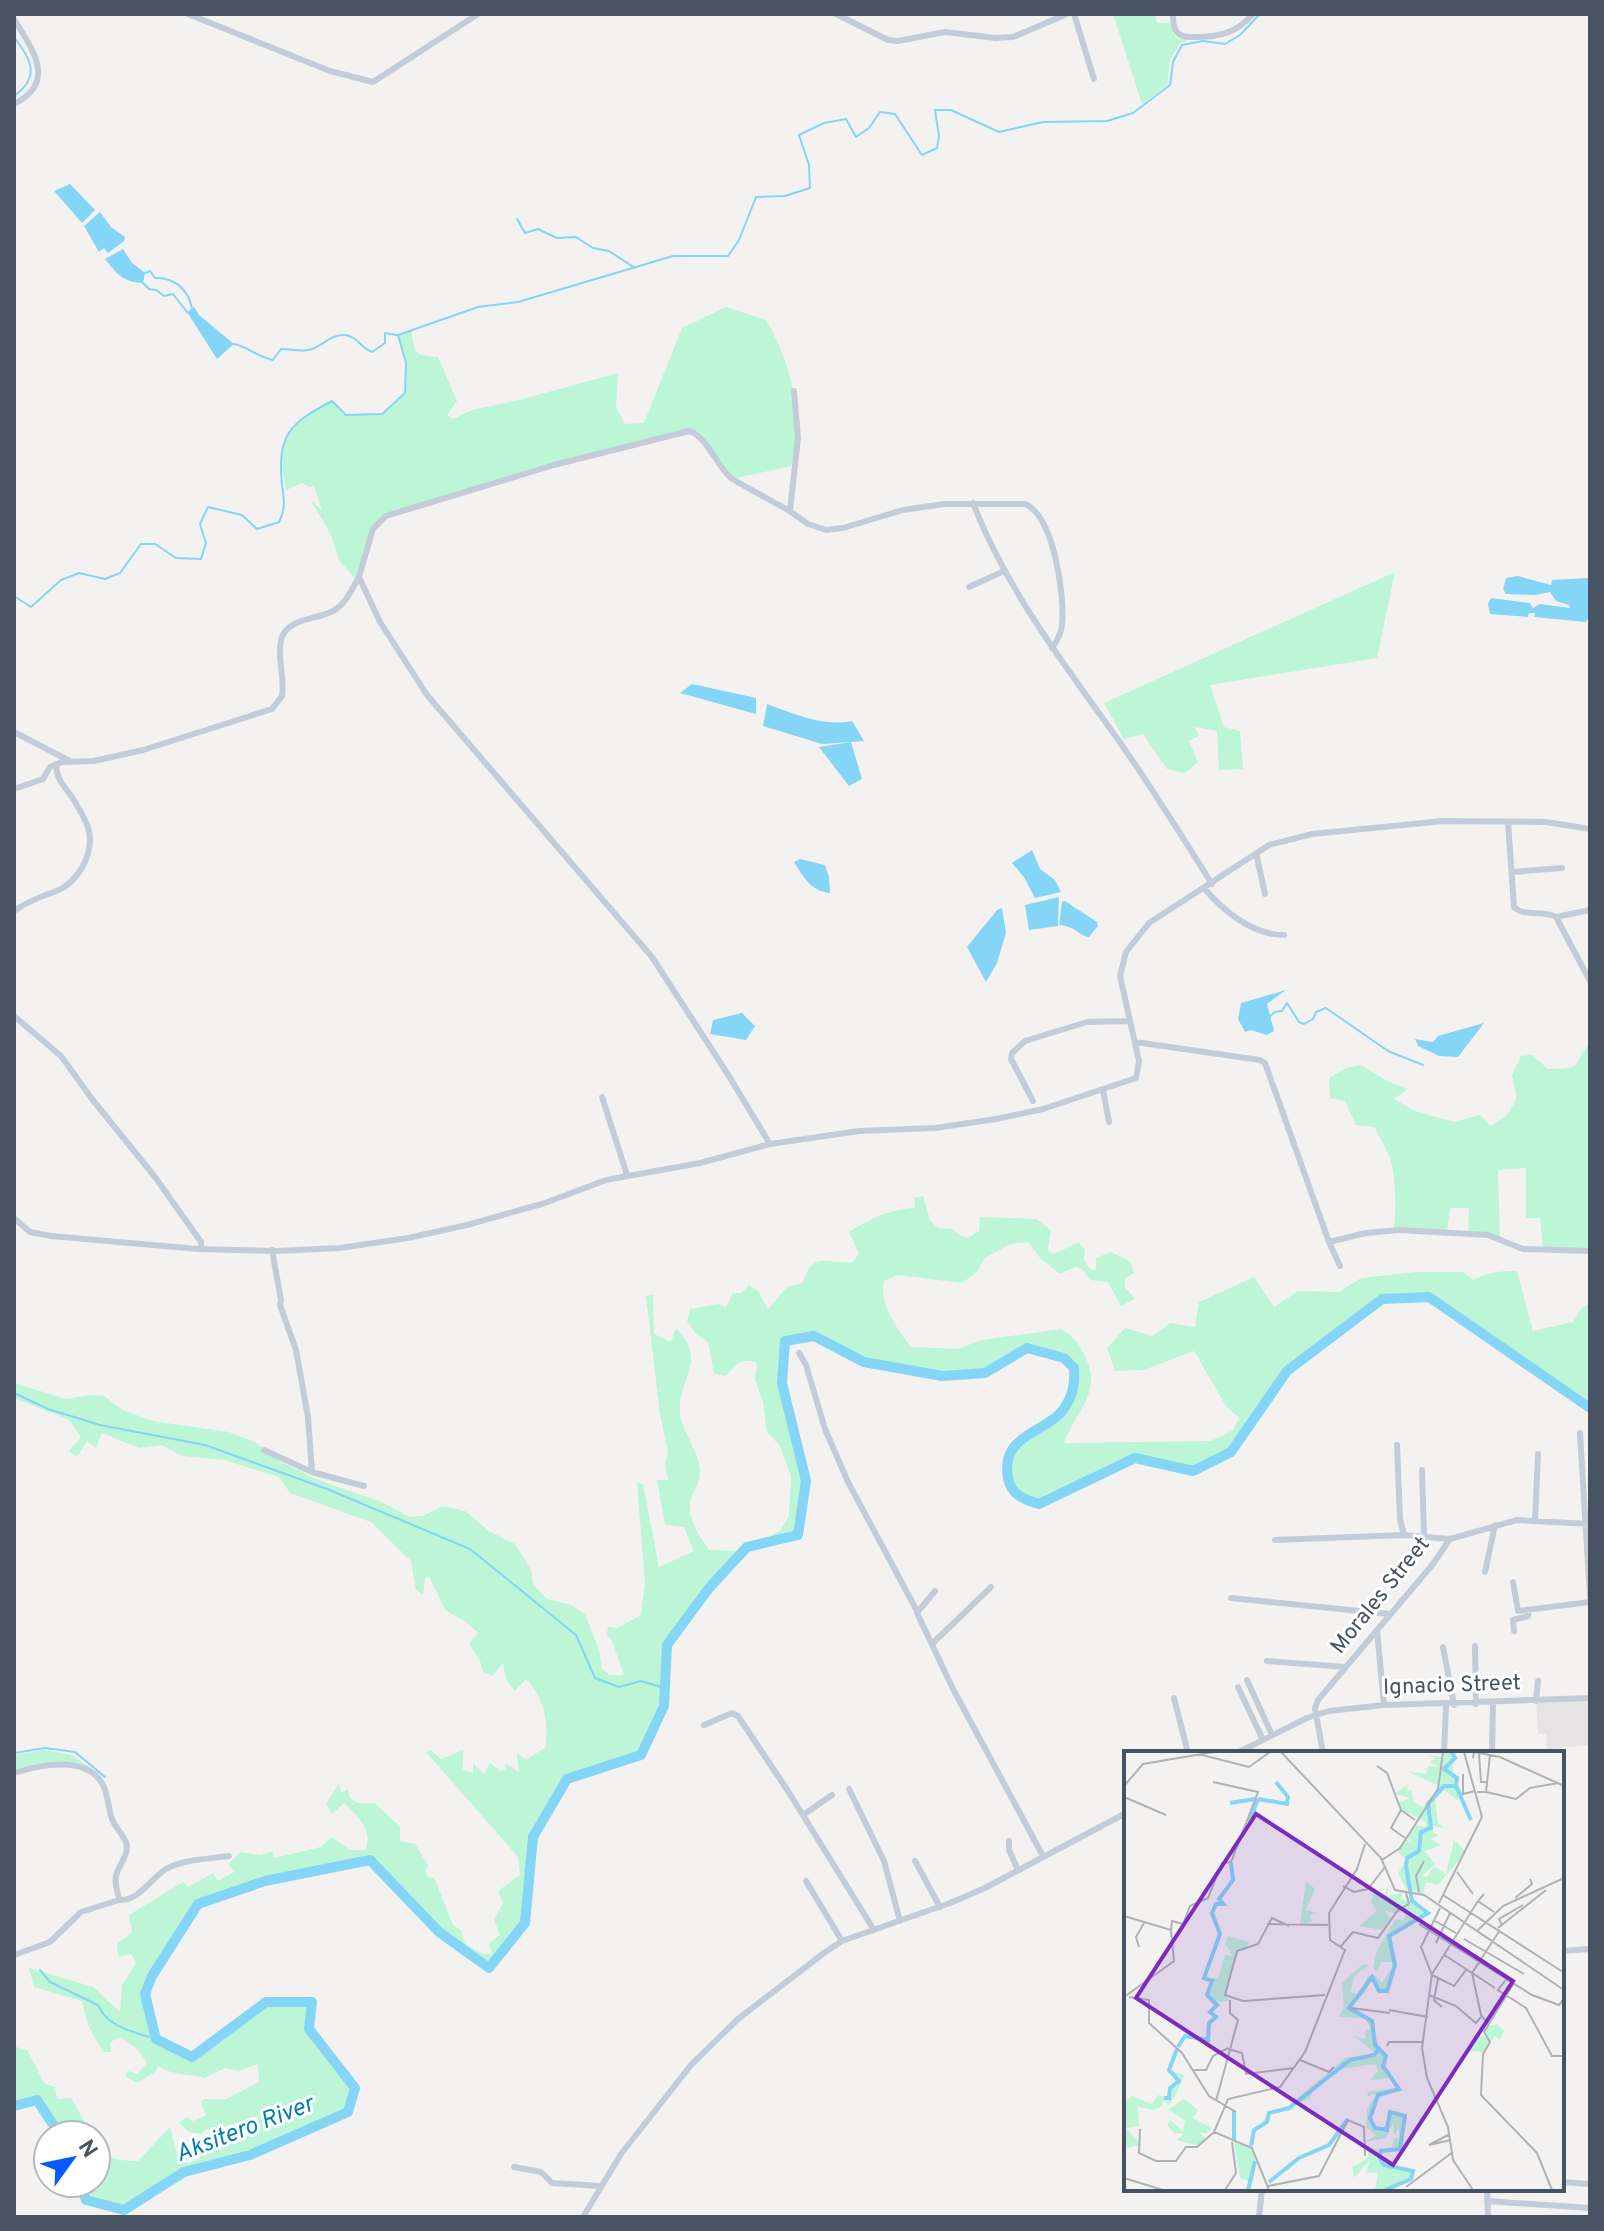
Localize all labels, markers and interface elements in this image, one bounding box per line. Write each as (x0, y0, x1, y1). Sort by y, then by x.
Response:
street label: Morales Street (1326, 1532, 1436, 1660)
street label: Ignacio Street (1383, 1670, 1521, 1702)
inset map (1124, 1751, 1564, 2191)
water label: Aksitero River (172, 2089, 320, 2170)
north arrow (32, 2119, 112, 2199)
text: N (71, 2135, 102, 2163)

